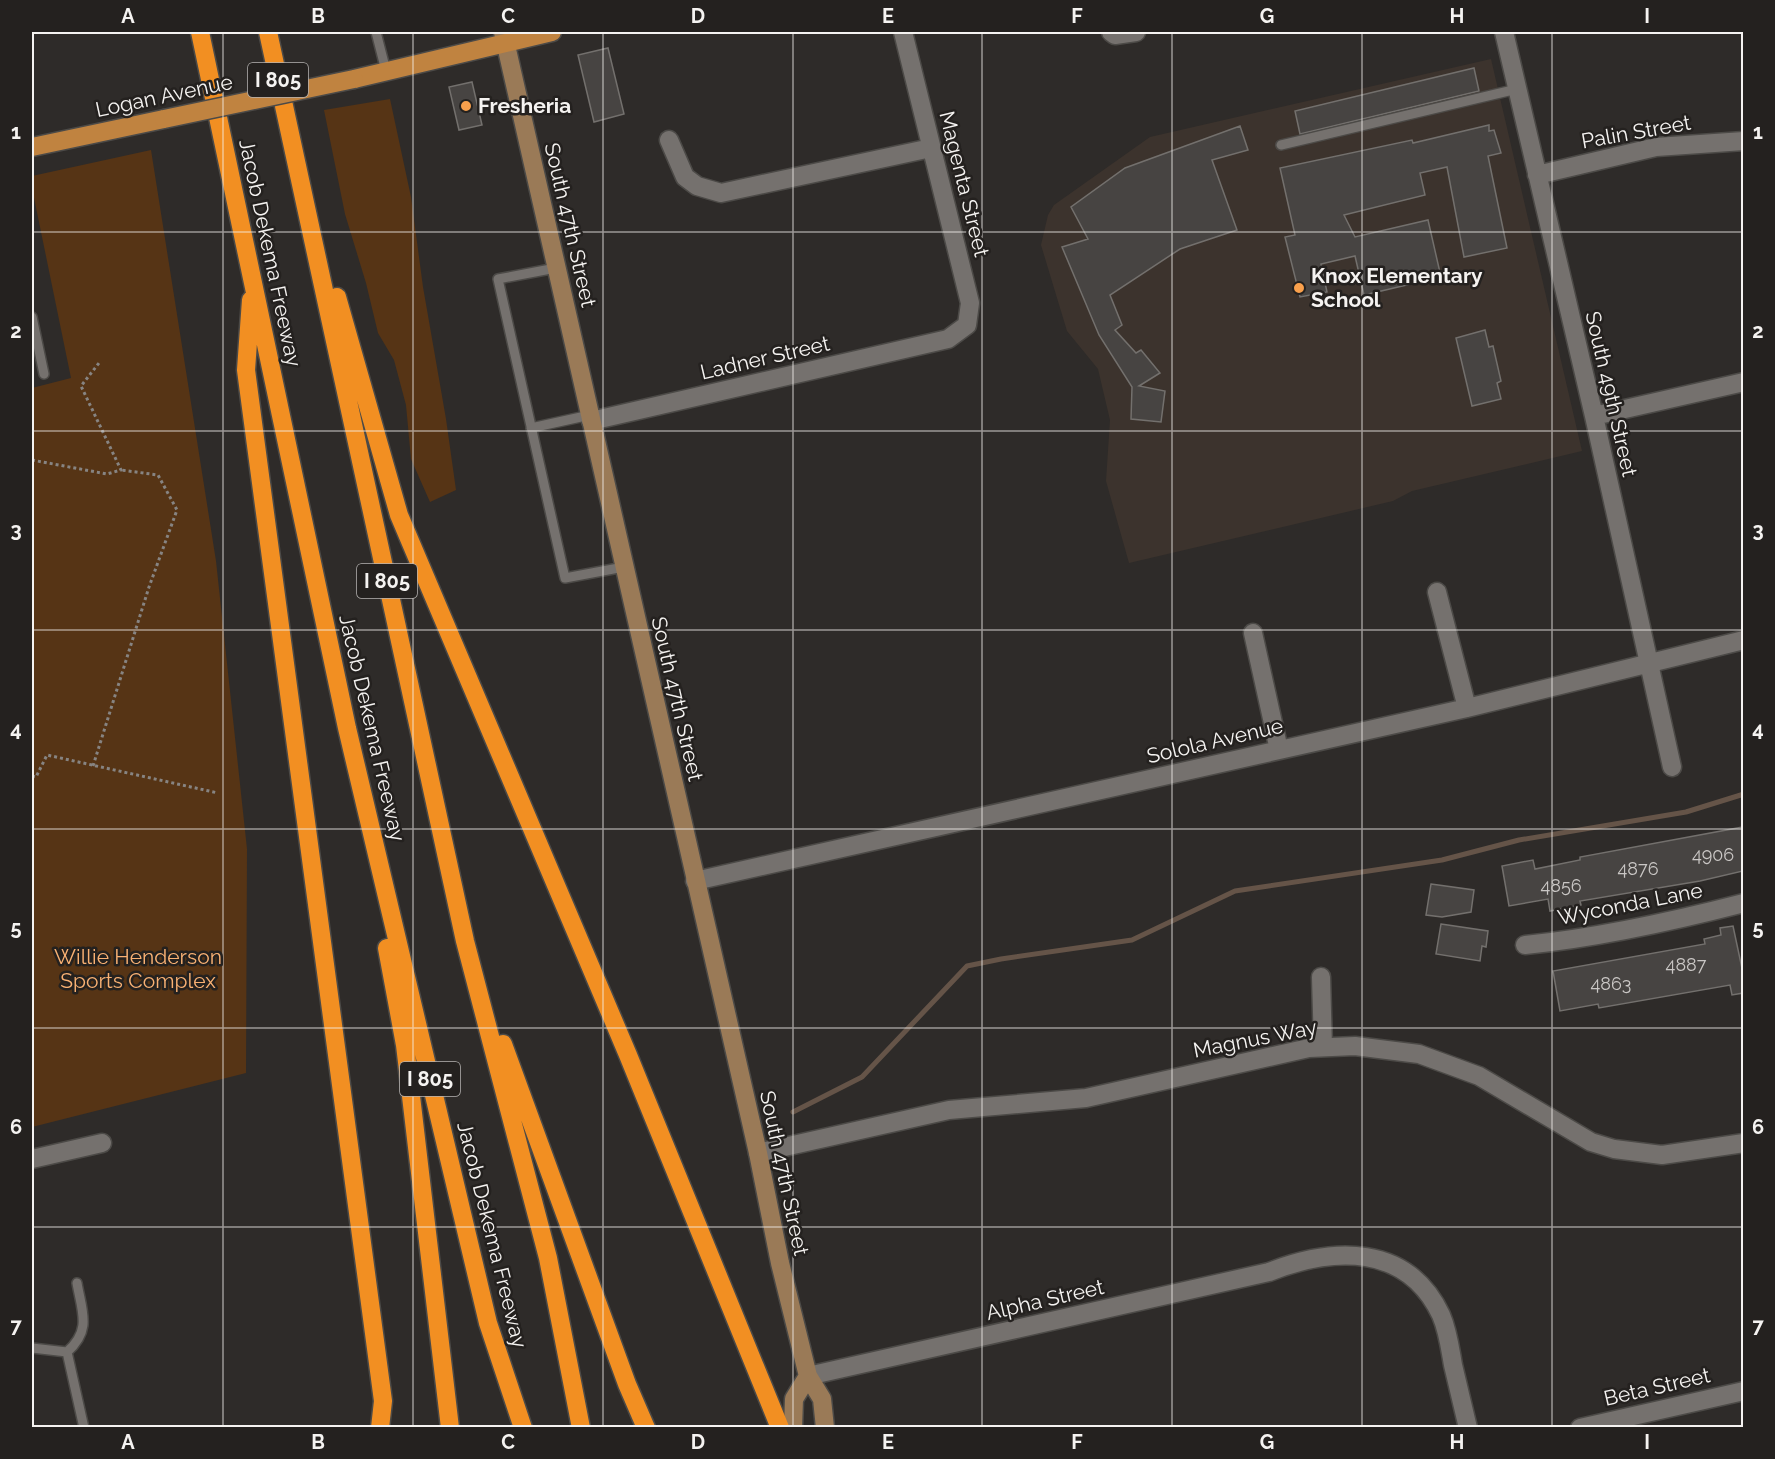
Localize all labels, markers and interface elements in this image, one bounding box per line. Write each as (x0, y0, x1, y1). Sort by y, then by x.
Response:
text: A (121, 4, 135, 28)
text: B (311, 4, 325, 28)
text: C (501, 4, 515, 28)
text: D (691, 4, 705, 28)
text: E (882, 4, 894, 28)
text: F (1071, 4, 1083, 28)
text: G (1260, 4, 1274, 28)
text: H (1450, 4, 1464, 28)
text: I (1644, 4, 1650, 28)
road number: I 805 (248, 63, 308, 97)
street label: Logan Avenue (93, 69, 235, 122)
place label: Fresheria (478, 93, 571, 118)
marker: Fresheria (459, 99, 473, 113)
street label: Magenta Street (934, 108, 995, 259)
street label: Palin Street (1579, 110, 1692, 153)
text: 1 (11, 120, 21, 144)
text: 1 (1753, 120, 1763, 144)
street label: Jacob Dekema Freeway (234, 137, 307, 369)
street label: South 47th Street (539, 140, 602, 309)
place label: Knox Elementary School (1311, 263, 1483, 312)
marker: Knox Elementary School (1292, 281, 1306, 295)
street label: South 49th Street (1580, 309, 1643, 479)
text: 2 (10, 319, 22, 343)
text: 2 (1752, 319, 1764, 343)
street label: Ladner Street (698, 331, 832, 385)
text: 3 (10, 518, 22, 542)
text: 3 (1752, 518, 1764, 542)
road number: I 805 (357, 564, 417, 598)
street label: Jacob Dekema Freeway (334, 612, 411, 844)
street label: South 47th Street (646, 614, 709, 783)
street label: Solola Avenue (1144, 713, 1285, 768)
text: 4 (10, 717, 22, 741)
text: 4 (1752, 717, 1764, 741)
house number: 4906 (1692, 844, 1734, 865)
house number: 4876 (1618, 858, 1659, 879)
house number: 4856 (1540, 875, 1582, 896)
street label: Wyconda Lane (1555, 877, 1704, 930)
text: 5 (10, 916, 22, 940)
text: 5 (1752, 916, 1764, 940)
park label: Willie Henderson Sports Complex (54, 944, 222, 993)
house number: 4887 (1666, 954, 1707, 975)
house number: 4863 (1591, 973, 1631, 994)
street label: Magnus Way (1191, 1014, 1319, 1063)
road number: I 805 (400, 1062, 460, 1096)
street label: South 47th Street (755, 1088, 814, 1258)
text: 6 (10, 1115, 22, 1139)
text: 6 (1752, 1115, 1764, 1139)
street label: Jacob Dekema Freeway (452, 1119, 533, 1351)
street label: Alpha Street (984, 1274, 1106, 1325)
text: 7 (10, 1314, 22, 1338)
text: 7 (1752, 1314, 1764, 1338)
street label: Beta Street (1601, 1362, 1712, 1411)
text: A (121, 1430, 135, 1454)
text: B (311, 1430, 325, 1454)
text: C (501, 1430, 515, 1454)
text: D (691, 1430, 705, 1454)
text: E (882, 1430, 894, 1454)
text: F (1071, 1430, 1083, 1454)
text: G (1260, 1430, 1274, 1454)
text: H (1450, 1430, 1464, 1454)
text: I (1644, 1430, 1650, 1454)

